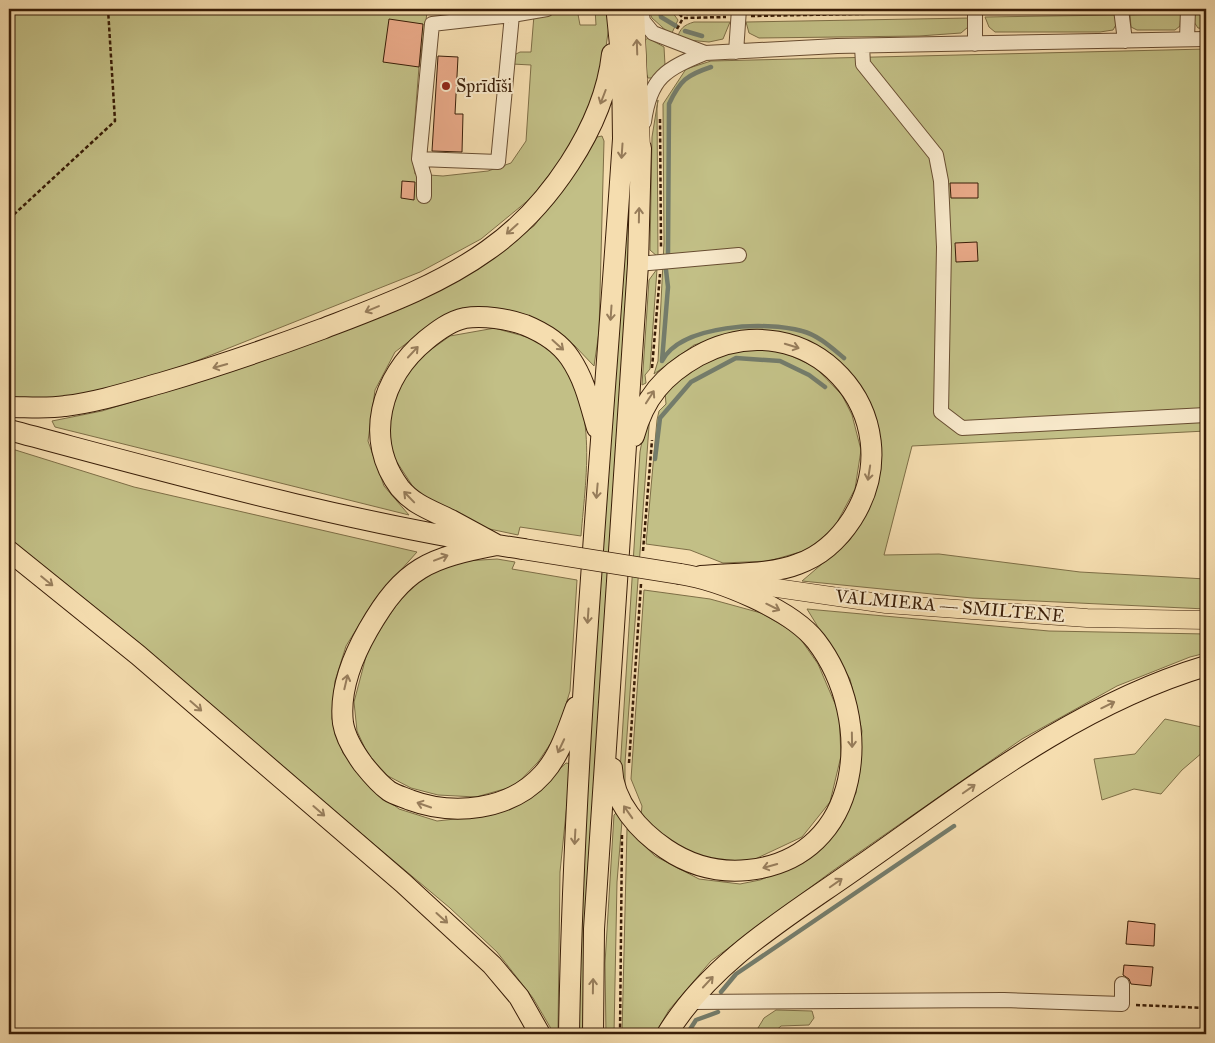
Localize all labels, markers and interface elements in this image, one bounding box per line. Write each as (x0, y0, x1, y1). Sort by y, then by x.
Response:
one-way arrow (632, 39, 641, 55)
place label: Sprīdīši (456, 75, 512, 97)
marker: Sprīdīši (440, 80, 452, 92)
one-way arrow (598, 89, 607, 104)
one-way arrow (617, 143, 626, 159)
one-way arrow (635, 208, 644, 224)
one-way arrow (505, 224, 518, 235)
one-way arrow (365, 305, 380, 314)
one-way arrow (606, 305, 616, 321)
one-way arrow (551, 339, 564, 351)
one-way arrow (784, 341, 800, 351)
one-way arrow (407, 346, 419, 358)
one-way arrow (212, 361, 228, 371)
one-way arrow (645, 391, 655, 405)
one-way arrow (863, 465, 873, 481)
one-way arrow (592, 483, 602, 499)
one-way arrow (403, 491, 415, 503)
one-way arrow (433, 553, 448, 562)
one-way arrow (40, 576, 53, 587)
street label: VALMIERA — SMILTENE (833, 585, 1066, 627)
one-way arrow (765, 603, 780, 612)
one-way arrow (584, 607, 593, 623)
one-way arrow (342, 675, 351, 691)
one-way arrow (189, 700, 202, 711)
one-way arrow (1100, 700, 1115, 710)
one-way arrow (847, 732, 857, 748)
one-way arrow (556, 738, 566, 753)
one-way arrow (962, 784, 976, 794)
one-way arrow (417, 799, 433, 809)
one-way arrow (623, 805, 633, 819)
one-way arrow (313, 806, 326, 817)
one-way arrow (571, 829, 580, 845)
one-way arrow (762, 861, 778, 871)
one-way arrow (829, 878, 843, 888)
one-way arrow (435, 912, 448, 924)
one-way arrow (702, 975, 714, 988)
one-way arrow (588, 978, 598, 994)

